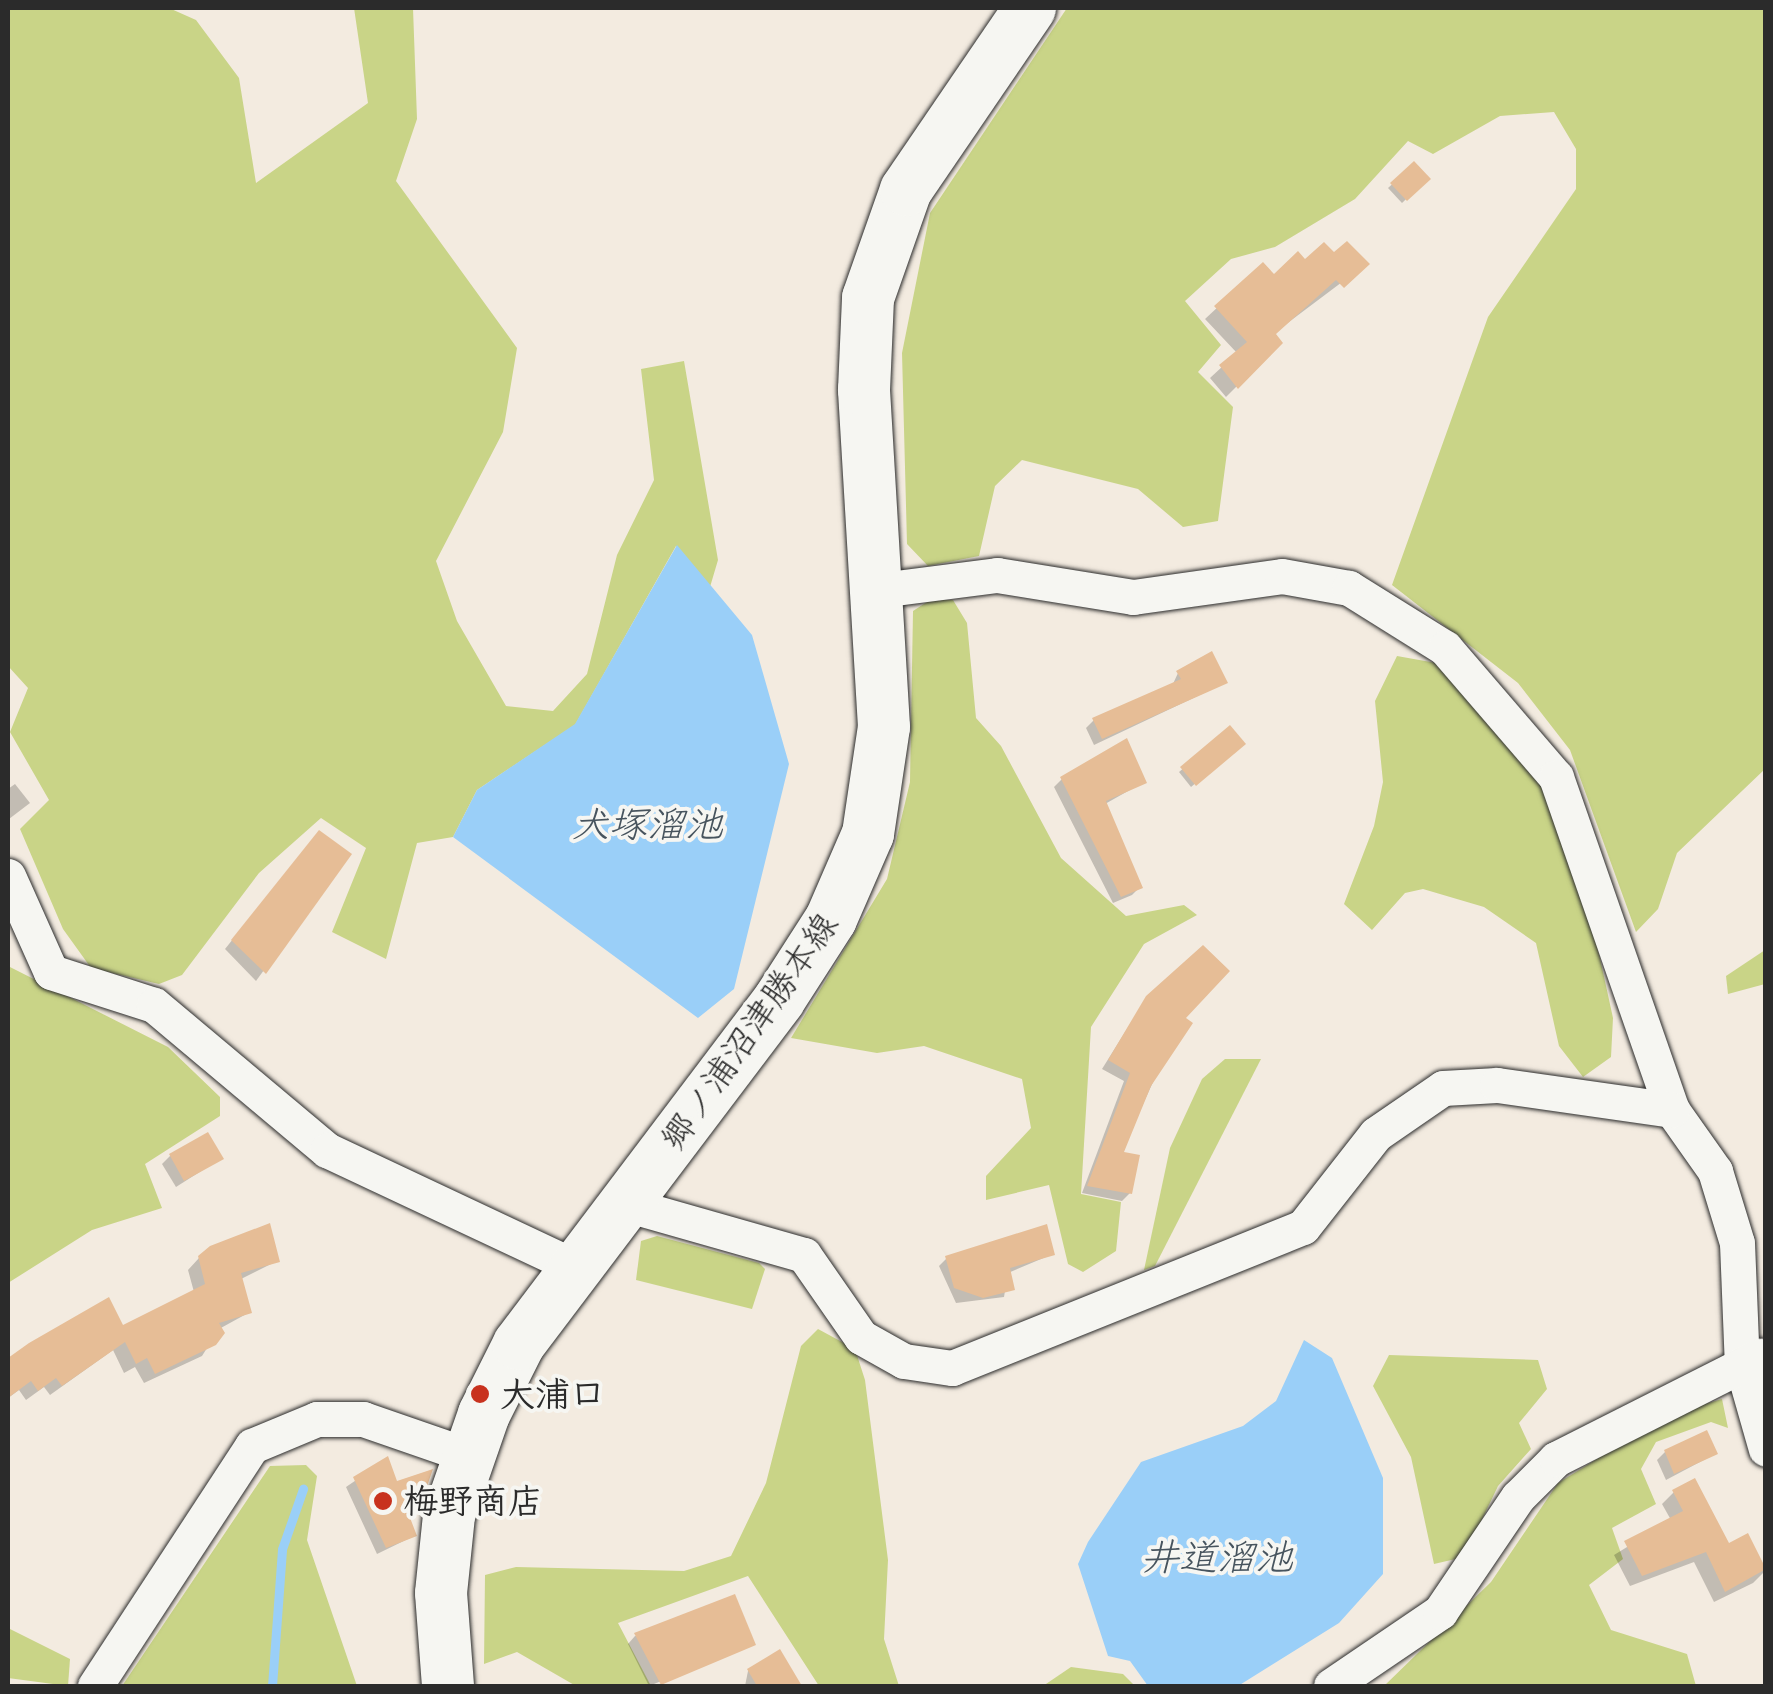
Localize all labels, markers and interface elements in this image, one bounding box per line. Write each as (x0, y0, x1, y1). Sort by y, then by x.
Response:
water label: 犬塚溜池 (571, 802, 723, 848)
street label: 郷ノ浦沼津勝本線 (651, 904, 847, 1158)
place label: 大浦口 (500, 1373, 605, 1415)
marker: 大浦口 (469, 1383, 491, 1405)
place label: 梅野商店 (403, 1480, 543, 1522)
marker: 梅野商店 (372, 1490, 394, 1512)
water label: 井道溜池 (1141, 1535, 1293, 1581)

